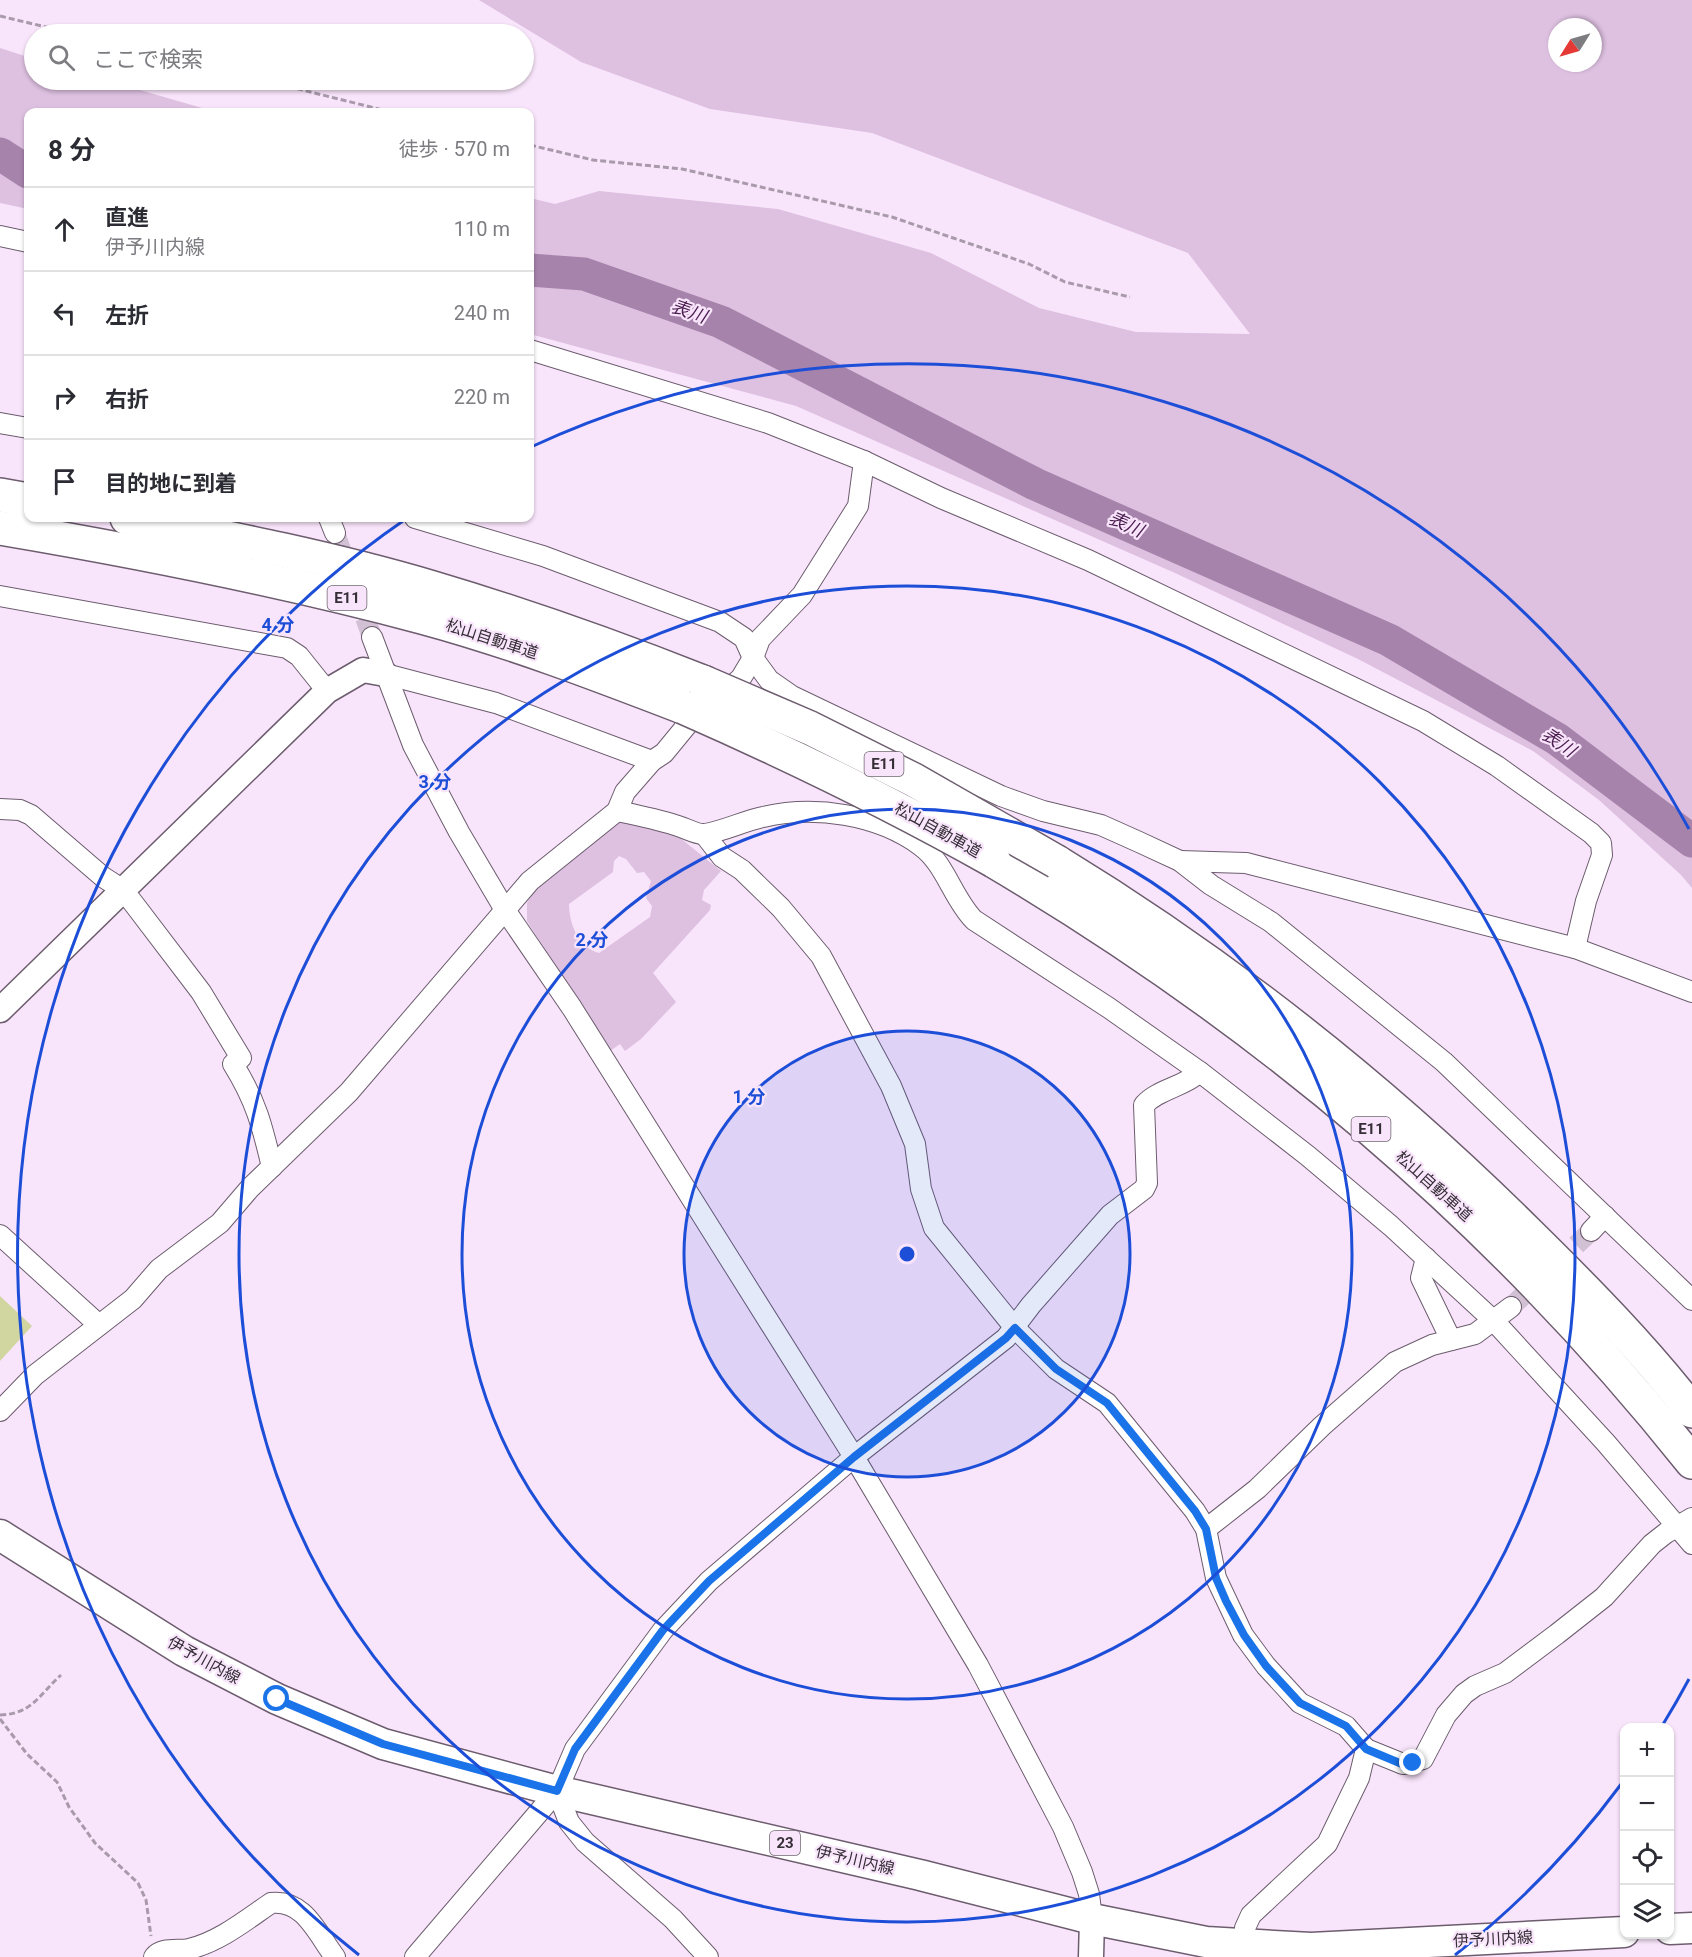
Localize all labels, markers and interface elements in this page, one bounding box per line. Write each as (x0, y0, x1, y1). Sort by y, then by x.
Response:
north arrow (1548, 18, 1602, 72)
search box (24, 24, 534, 90)
icon: search (45, 41, 78, 74)
text: ここで検索 (93, 47, 203, 72)
text: 8 分 (48, 135, 95, 165)
text: 徒歩 · 570 m (399, 137, 510, 161)
text: 直進 (105, 205, 149, 230)
icon: ahead (48, 213, 81, 246)
text: 110 m (454, 217, 510, 241)
text: 伊予川内線 (105, 235, 205, 259)
water label: 表川 (669, 295, 711, 327)
icon: left (48, 297, 81, 330)
text: 240 m (454, 301, 510, 325)
text: 左折 (105, 303, 149, 328)
icon: right (48, 381, 81, 414)
text: 220 m (454, 385, 510, 409)
text: 右折 (105, 387, 149, 412)
icon: arrive (48, 465, 81, 498)
text: 目的地に到着 (105, 471, 237, 496)
water label: 表川 (1105, 507, 1149, 542)
road number: E11 (328, 586, 366, 610)
text: 4 分 (262, 614, 294, 635)
street label: 松山自動車道 (443, 615, 541, 663)
water label: 表川 (1538, 723, 1581, 762)
road number: E11 (864, 752, 904, 776)
text: 3 分 (419, 771, 451, 792)
street label: 松山自動車道 (891, 798, 985, 862)
text: 2 分 (576, 929, 608, 950)
text: 1 分 (733, 1086, 765, 1107)
road number: E11 (1352, 1117, 1390, 1141)
street label: 松山自動車道 (1392, 1147, 1476, 1225)
centre of rings (897, 1244, 917, 1264)
street label: 伊予川内線 (164, 1632, 244, 1688)
route start (263, 1685, 289, 1711)
map controls (1620, 1723, 1674, 1939)
button: + (1620, 1723, 1674, 1777)
route end (1399, 1749, 1425, 1775)
button: − (1620, 1777, 1674, 1831)
road number: 23 (770, 1831, 800, 1855)
button: locate (1620, 1831, 1674, 1885)
street label: 伊予川内線 (814, 1842, 896, 1878)
button: layers (1620, 1885, 1674, 1939)
street label: 伊予川内線 (1453, 1927, 1533, 1951)

